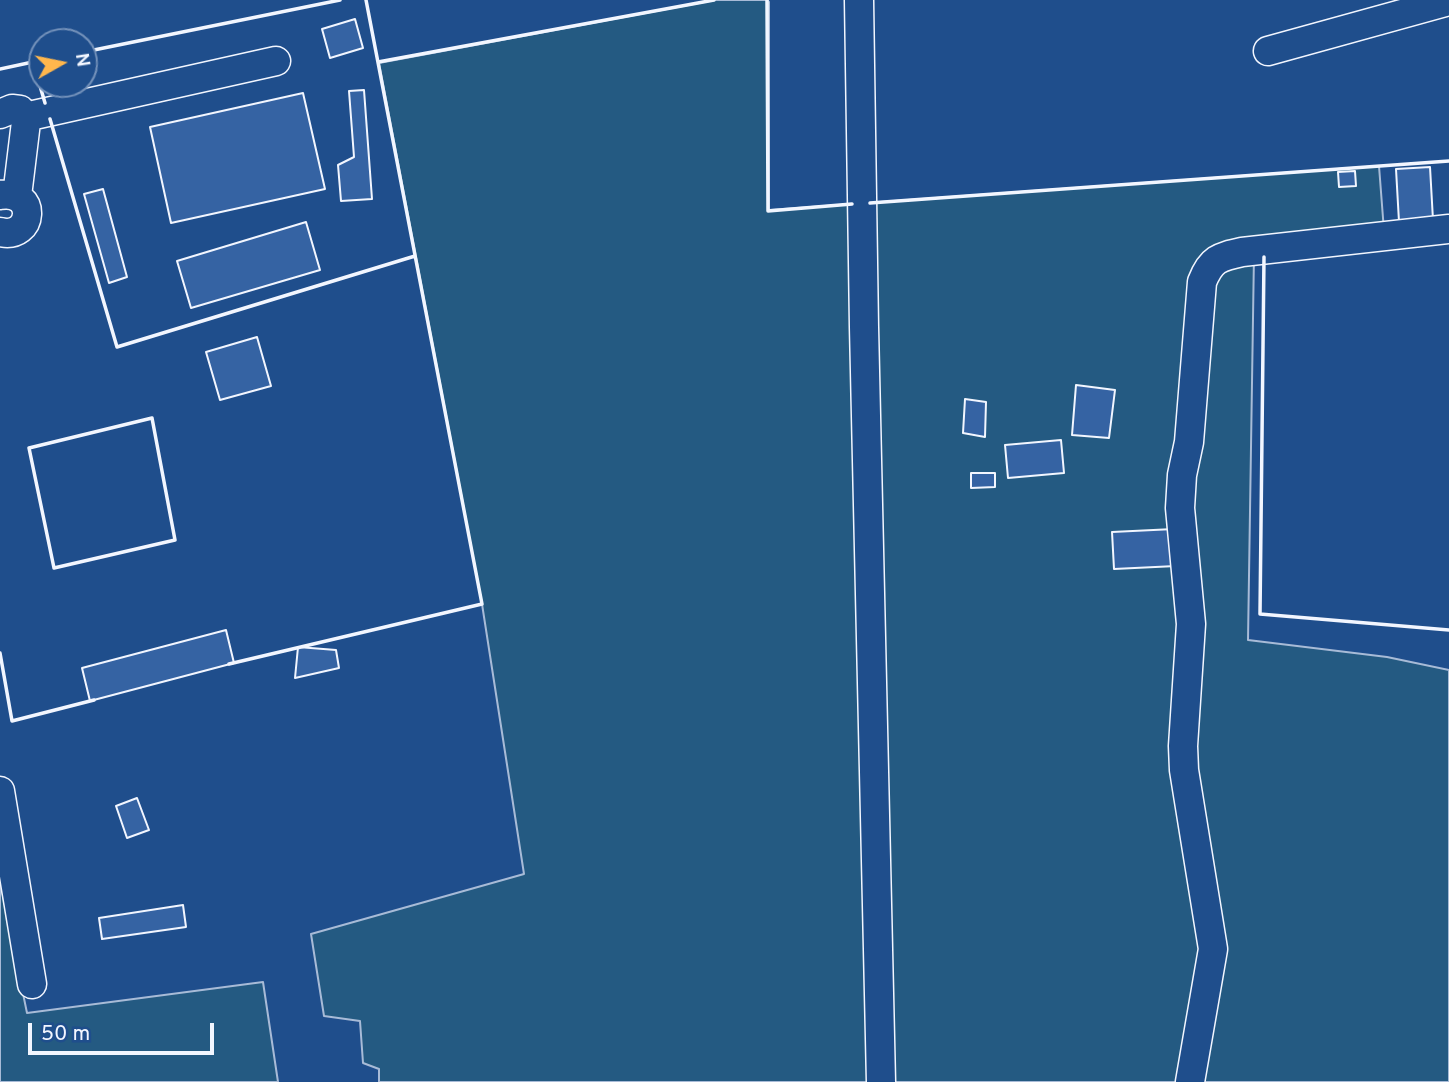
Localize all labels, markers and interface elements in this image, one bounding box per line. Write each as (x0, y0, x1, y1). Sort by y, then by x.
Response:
north arrow (28, 28, 98, 98)
text: N (69, 51, 95, 69)
scale bar (32, 1009, 217, 1052)
text: 50 m (41, 1021, 90, 1048)

